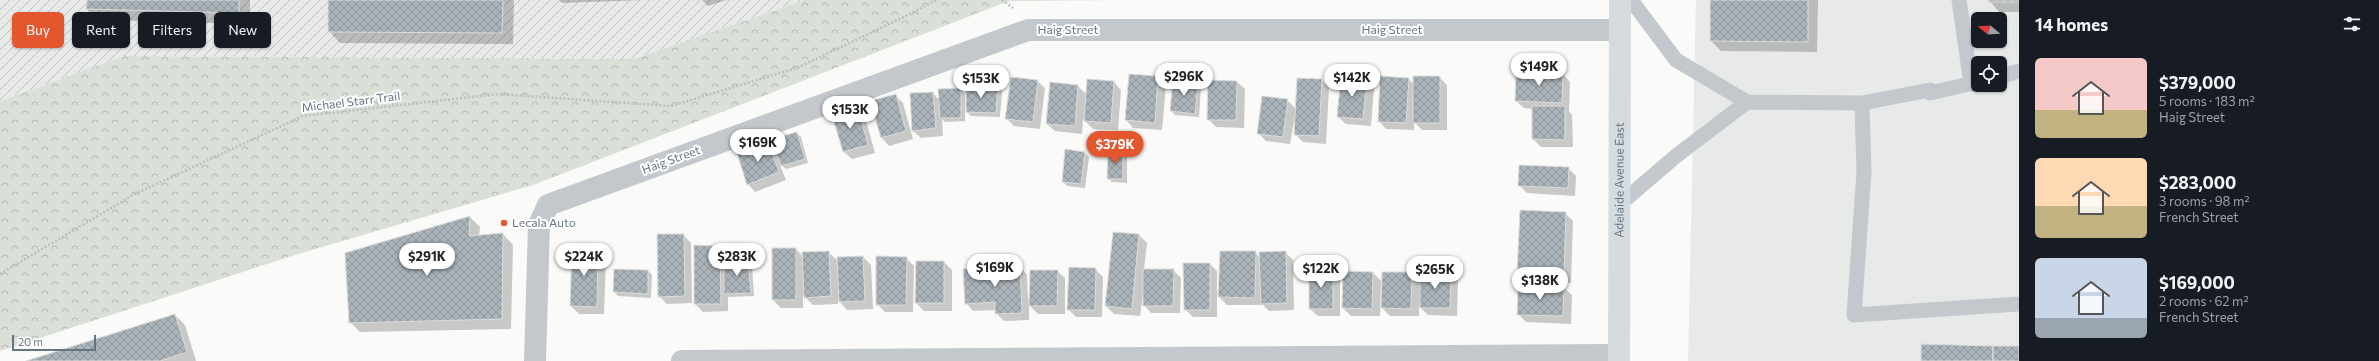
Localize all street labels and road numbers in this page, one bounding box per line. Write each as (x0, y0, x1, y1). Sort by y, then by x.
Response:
street label: Haig Street (1037, 22, 1099, 36)
street label: Haig Street (1361, 22, 1423, 36)
street label: Michael Starr Trail (301, 88, 401, 114)
street label: Adelaide Avenue East (1611, 122, 1626, 238)
street label: Haig Street (640, 142, 702, 176)

